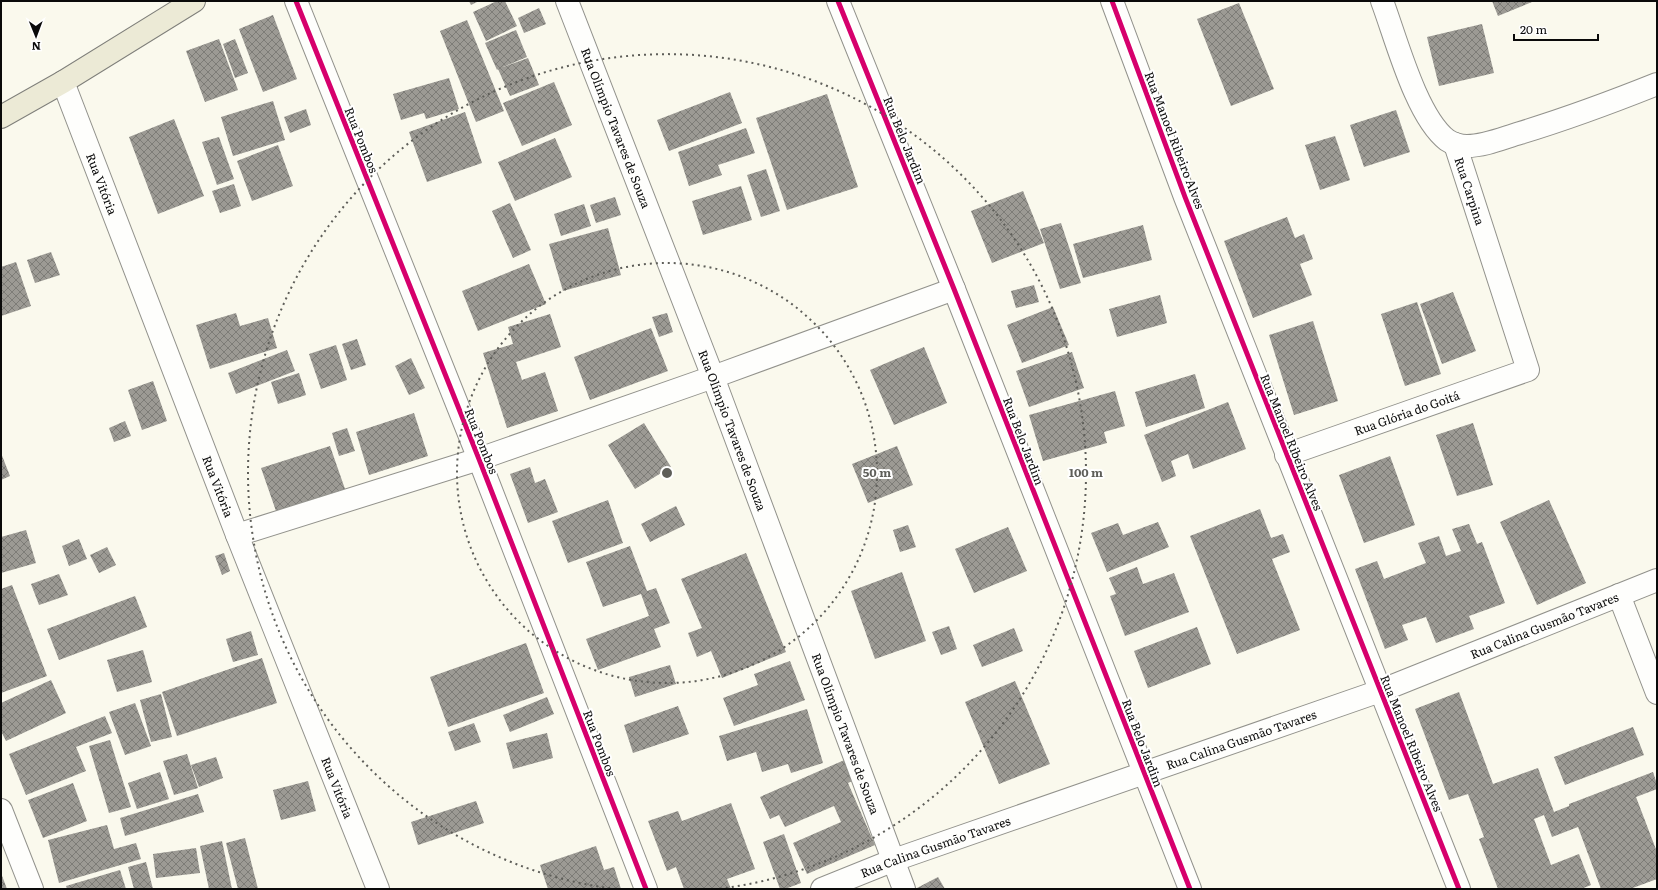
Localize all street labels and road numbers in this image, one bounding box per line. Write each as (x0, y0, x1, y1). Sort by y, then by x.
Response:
street label: Rua Olímpio Tavares de Souza (577, 45, 656, 211)
street label: Rua Manoel Ribeiro Alves (1140, 69, 1210, 212)
street label: Rua Belo Jardim (879, 94, 931, 187)
street label: Rua Pombos (341, 104, 384, 176)
street label: Rua Vitória (82, 150, 122, 218)
street label: Rua Carpina (1451, 155, 1490, 228)
street label: Rua Olímpio Tavares de Souza (694, 347, 771, 514)
street label: Rua Manoel Ribeiro Alves (1256, 371, 1328, 514)
street label: Rua Glória do Goitá (1352, 386, 1462, 439)
street label: Rua Belo Jardim (999, 394, 1049, 488)
street label: Rua Pombos (461, 405, 504, 477)
street label: Rua Vitória (198, 453, 238, 520)
street label: Rua Calina Gusmão Tavares (1467, 587, 1621, 663)
street label: Rua Olímpio Tavares de Souza (808, 650, 885, 817)
street label: Rua Manoel Ribeiro Alves (1376, 672, 1448, 815)
street label: Rua Belo Jardim (1118, 696, 1168, 790)
street label: Rua Calina Gusmão Tavares (1163, 705, 1319, 774)
street label: Rua Pombos (579, 707, 621, 779)
street label: Rua Vitória (317, 754, 358, 821)
street label: Rua Calina Gusmão Tavares (857, 811, 1013, 882)

